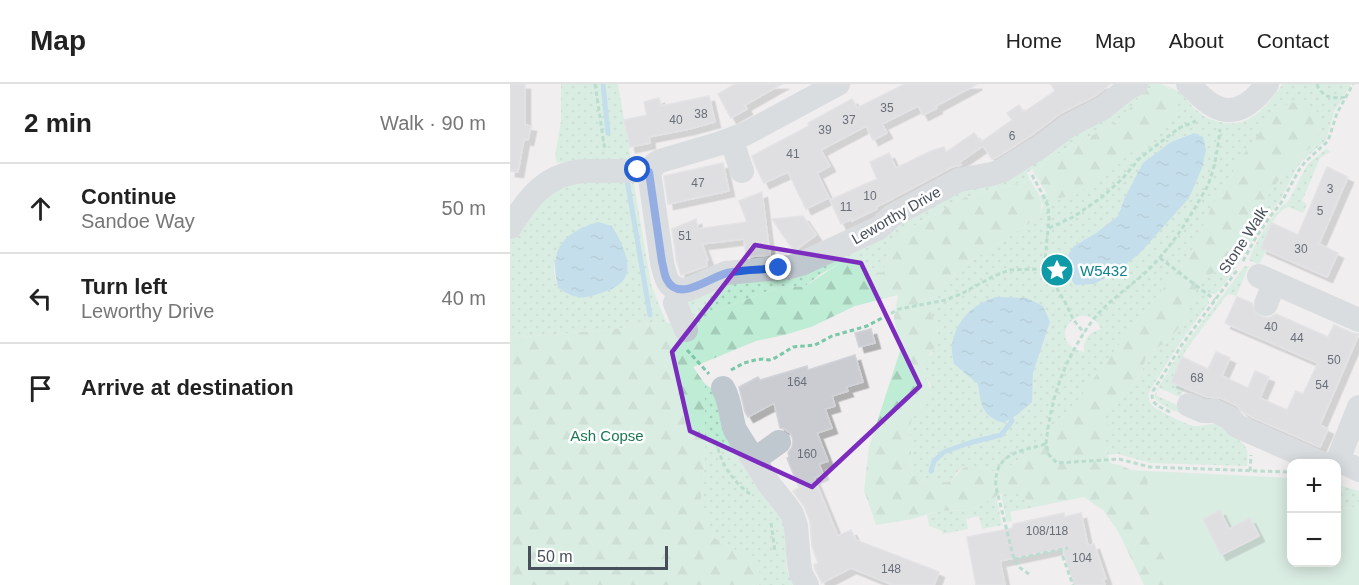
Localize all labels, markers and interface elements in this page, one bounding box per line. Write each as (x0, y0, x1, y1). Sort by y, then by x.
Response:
text: Map (30, 25, 86, 56)
text: Home (1006, 29, 1062, 52)
text: Map (1095, 29, 1136, 52)
text: About (1169, 29, 1224, 52)
text: Contact (1257, 29, 1329, 52)
house number: 35 (880, 101, 894, 115)
house number: 38 (694, 107, 708, 121)
text: 2 min (24, 108, 92, 138)
text: Walk · 90 m (380, 112, 486, 134)
house number: 40 (669, 113, 683, 127)
house number: 37 (842, 113, 856, 127)
house number: 39 (818, 123, 832, 137)
house number: 6 (1009, 129, 1016, 143)
house number: 41 (786, 147, 800, 161)
route start (624, 156, 650, 182)
house number: 47 (691, 176, 705, 190)
house number: 3 (1327, 182, 1334, 196)
street label: Leworthy Drive (848, 183, 944, 247)
text: Continue (81, 184, 176, 209)
house number: 10 (863, 189, 877, 203)
icon: ahead (24, 192, 57, 225)
text: 50 m (442, 197, 486, 219)
house number: 11 (840, 200, 853, 214)
street label: Stone Walk (1215, 203, 1271, 277)
house number: 5 (1317, 204, 1324, 218)
text: Sandoe Way (81, 210, 195, 232)
house number: 51 (678, 229, 692, 243)
house number: 30 (1294, 242, 1308, 256)
place icon: W5432 (1039, 252, 1075, 288)
route end (765, 254, 791, 280)
place label: W5432 (1080, 262, 1128, 279)
text: Turn left (81, 274, 167, 299)
icon: left (24, 282, 57, 315)
text: 40 m (442, 287, 486, 309)
text: Leworthy Drive (81, 300, 214, 322)
house number: 40 (1264, 320, 1278, 334)
house number: 44 (1290, 331, 1304, 345)
house number: 50 (1327, 353, 1341, 367)
house number: 68 (1190, 371, 1204, 385)
icon: arrive (24, 372, 57, 405)
text: Arrive at destination (81, 375, 294, 400)
house number: 164 (787, 375, 807, 389)
house number: 54 (1315, 378, 1329, 392)
park label: Ash Copse (570, 427, 644, 444)
house number: 160 (797, 447, 817, 461)
map controls (1287, 459, 1341, 567)
button: + (1287, 459, 1341, 513)
button: − (1287, 513, 1341, 567)
house number: 108/118 (1026, 524, 1069, 538)
scale bar (528, 543, 668, 570)
text: 50 m (537, 548, 573, 565)
house number: 104 (1072, 551, 1092, 565)
house number: 148 (881, 562, 901, 576)

